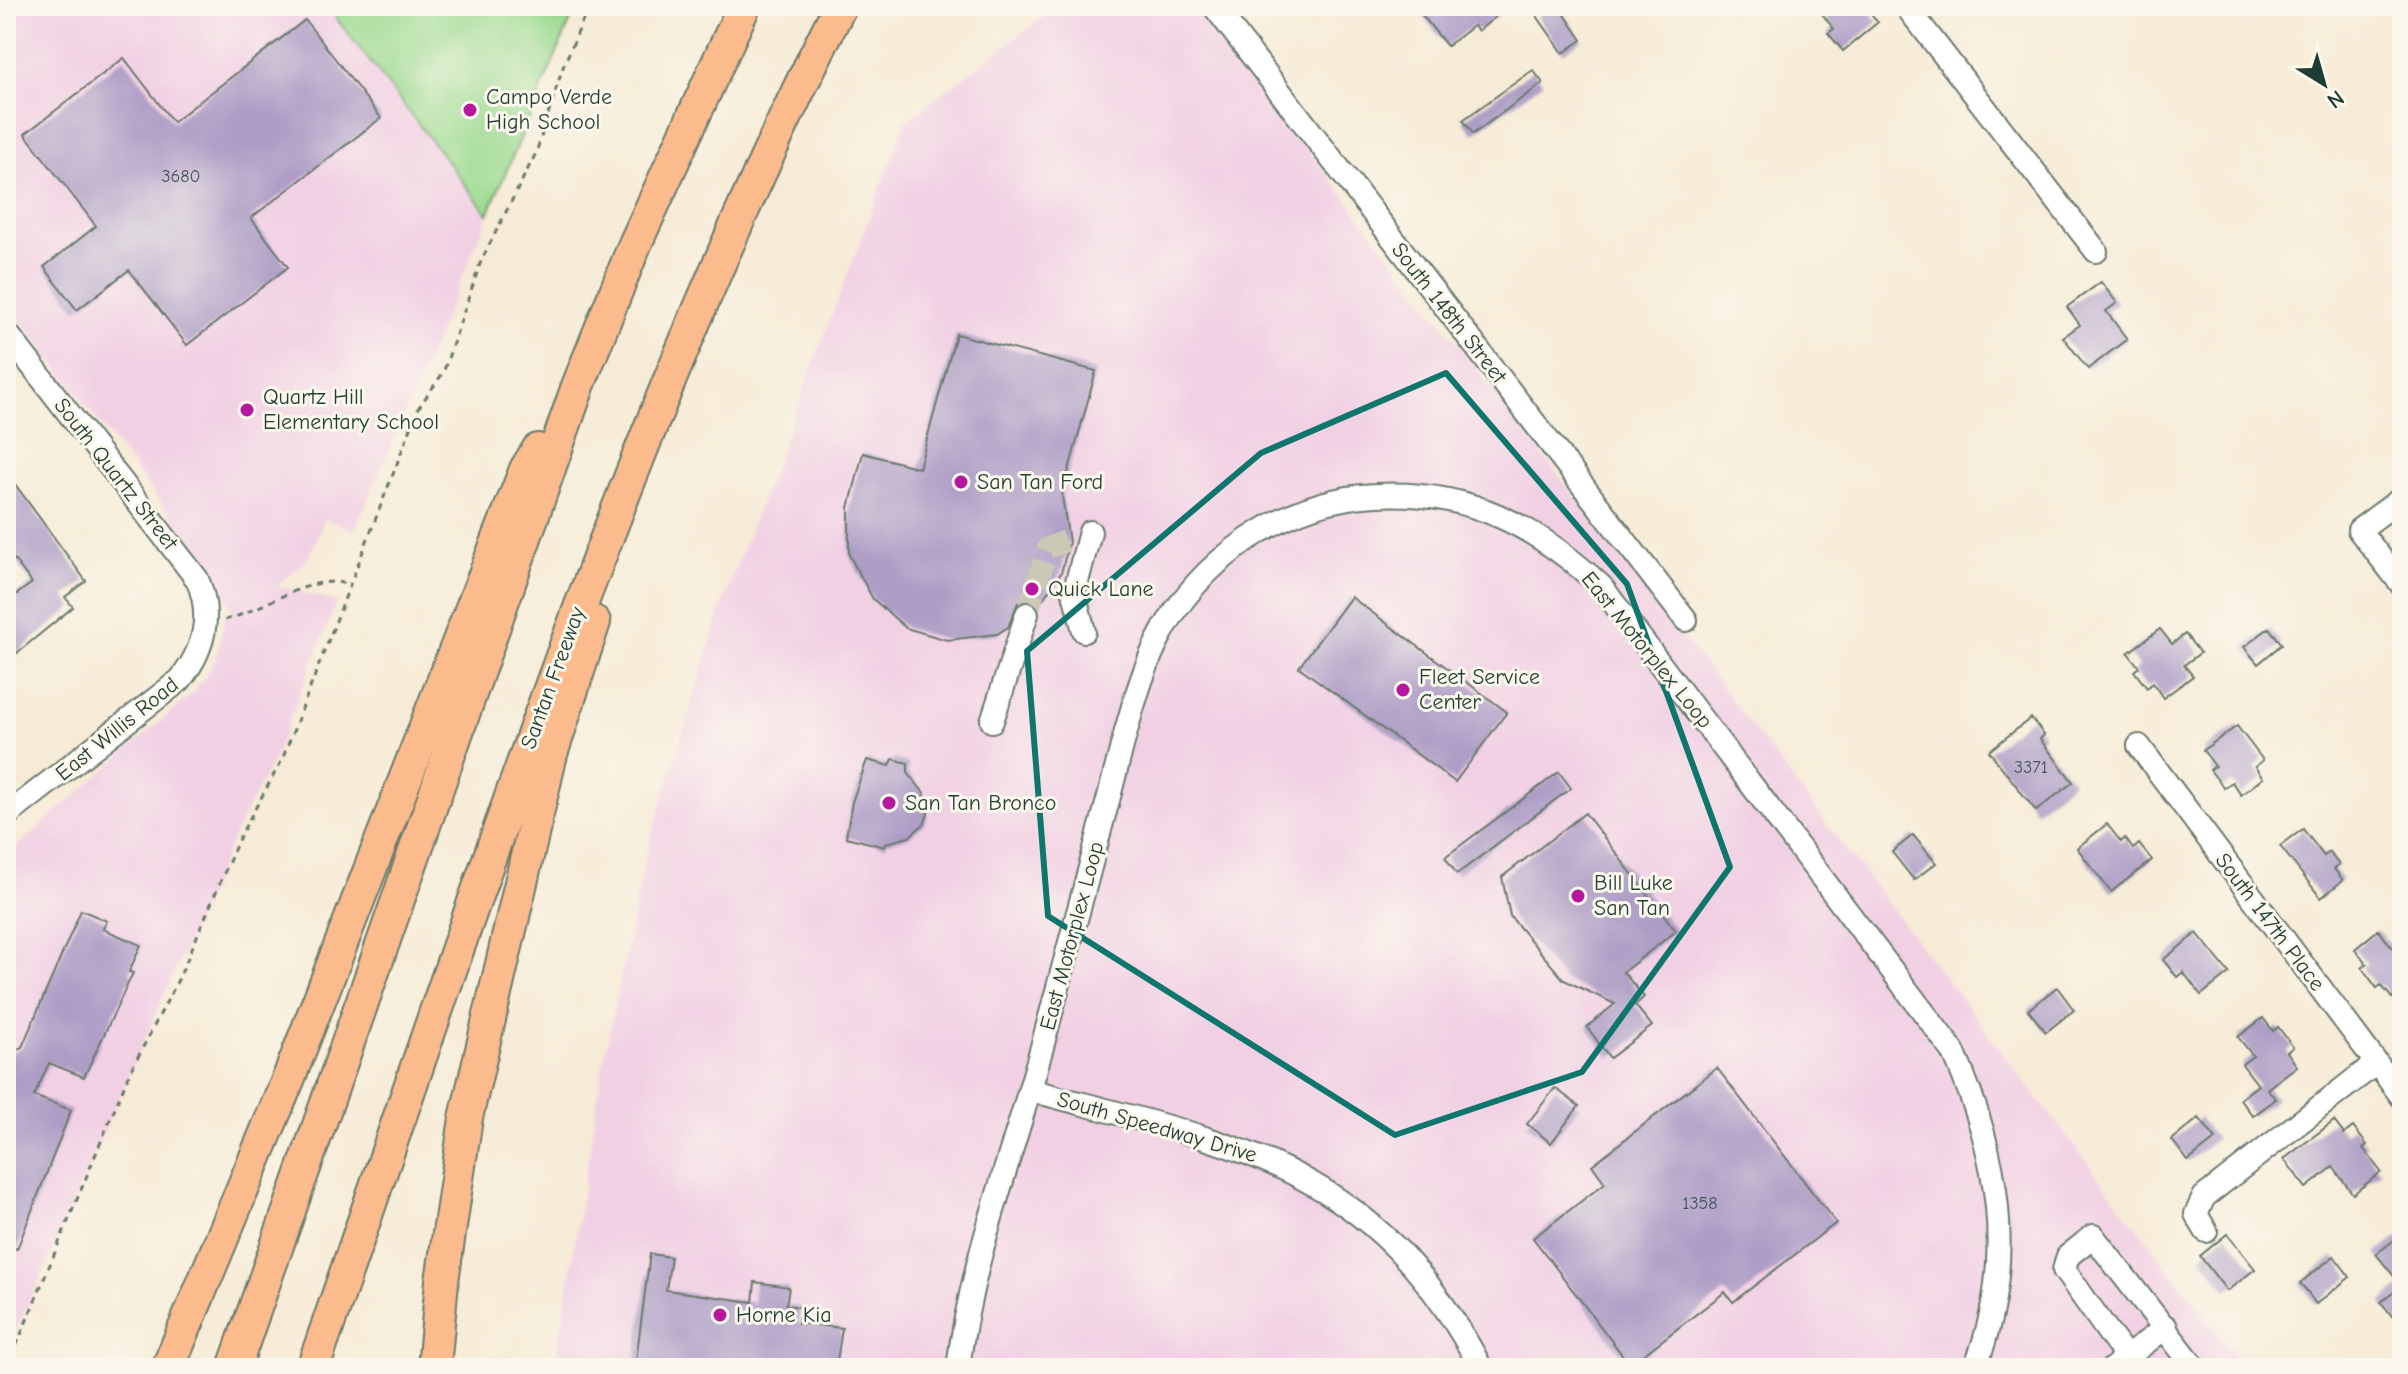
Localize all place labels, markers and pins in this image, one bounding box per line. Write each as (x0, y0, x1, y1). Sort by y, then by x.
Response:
place label: Campo Verde High School (486, 84, 612, 135)
marker: Campo Verde High School (461, 101, 479, 119)
place label: Quartz Hill Elementary School (263, 384, 439, 435)
marker: Quartz Hill Elementary School (238, 401, 256, 419)
place label: San Tan Ford (977, 469, 1103, 495)
marker: San Tan Ford (952, 473, 970, 491)
place label: Quick Lane (1048, 576, 1154, 602)
marker: Quick Lane (1023, 580, 1041, 598)
place label: Fleet Service Center (1419, 664, 1540, 715)
marker: Fleet Service Center (1394, 681, 1412, 699)
place label: San Tan Bronco (905, 790, 1056, 816)
marker: San Tan Bronco (880, 794, 898, 812)
place label: Bill Luke San Tan (1594, 870, 1673, 921)
marker: Bill Luke San Tan (1569, 887, 1587, 905)
place label: Horne Kia (736, 1302, 831, 1328)
marker: Horne Kia (711, 1306, 729, 1324)

